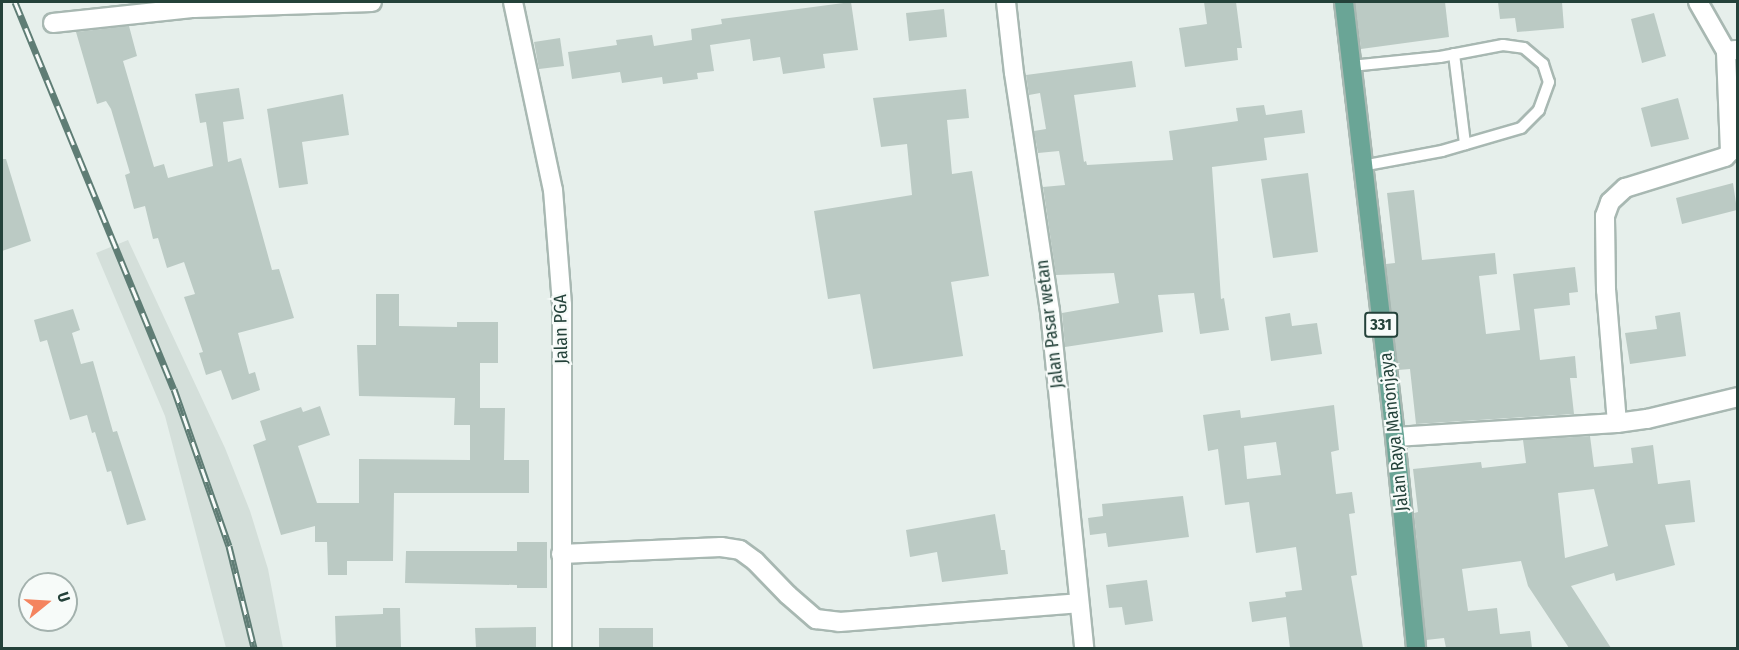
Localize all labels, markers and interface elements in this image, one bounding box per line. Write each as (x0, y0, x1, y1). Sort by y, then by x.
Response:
street label: Jalan Pasar wetan (1031, 258, 1069, 390)
street label: Jalan PGA (550, 294, 572, 364)
road number: 331 (1363, 312, 1399, 338)
street label: Jalan Raya Manonjaya (1375, 352, 1413, 512)
north arrow (18, 572, 78, 632)
text: U (53, 589, 74, 604)

